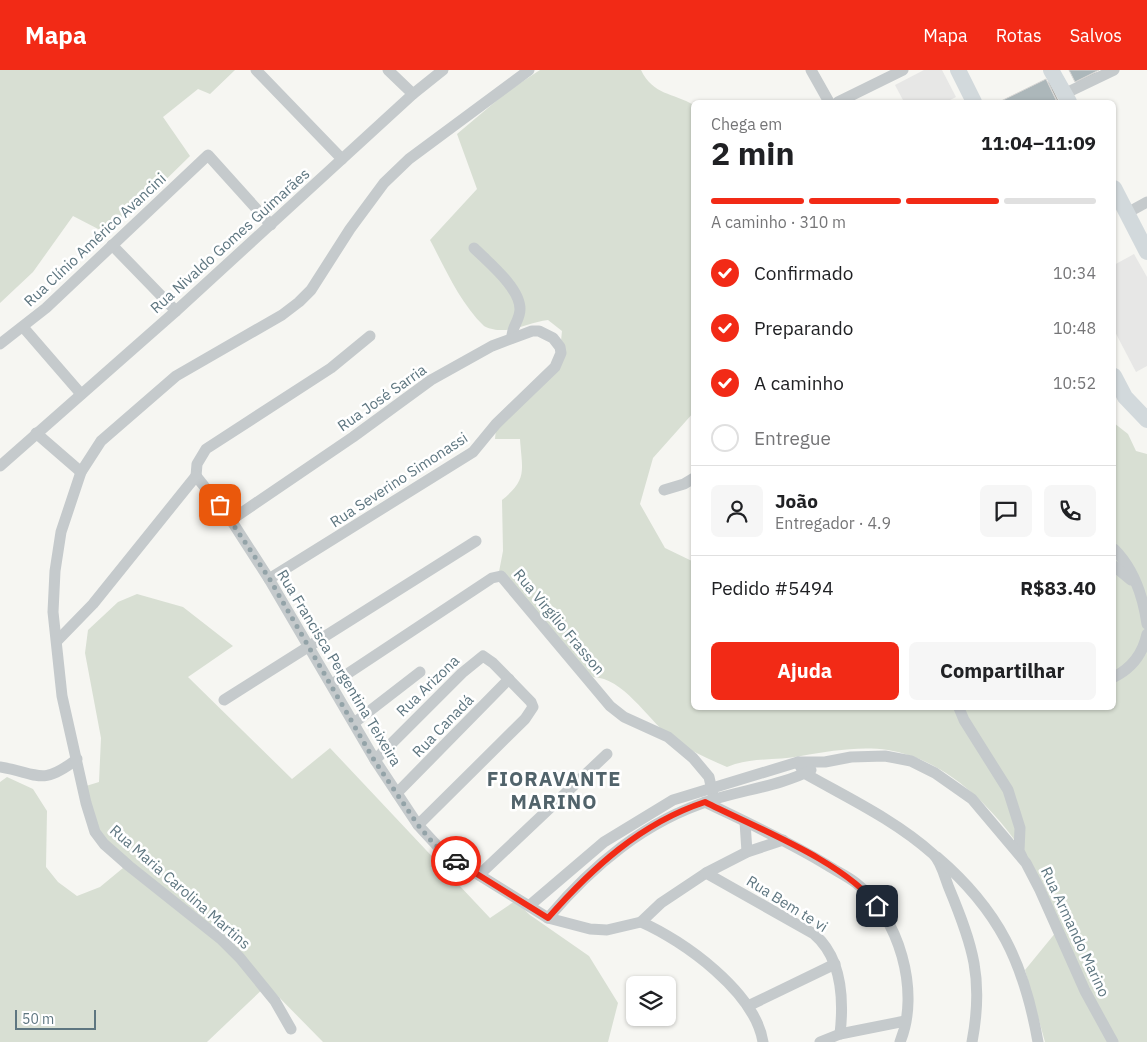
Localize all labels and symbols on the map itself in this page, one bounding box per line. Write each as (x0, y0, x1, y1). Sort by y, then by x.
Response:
street label: Rua Nivaldo Gomes Guimarães (146, 164, 313, 317)
street label: Rua Clínio Américo Avancini (20, 169, 170, 310)
street label: Rua José Sarria (334, 360, 430, 435)
street label: Rua Severino Simonassi (326, 428, 471, 531)
pin (199, 484, 241, 526)
street label: Rua Virgílio Frasson (510, 565, 609, 678)
street label: Rua Francisca Pergentina Teixeira (273, 566, 406, 769)
street label: Rua Arizona (392, 651, 463, 720)
street label: Rua Canadá (408, 690, 477, 761)
district label: FIORAVANTE MARINO (487, 765, 621, 815)
street label: Rua Maria Carolina Martins (106, 820, 255, 953)
courier (431, 836, 481, 886)
street label: Rua Armando Marino (1037, 864, 1114, 1000)
street label: Rua Bem te vi (743, 871, 832, 936)
pin (856, 885, 898, 927)
scale bar (15, 1007, 96, 1030)

